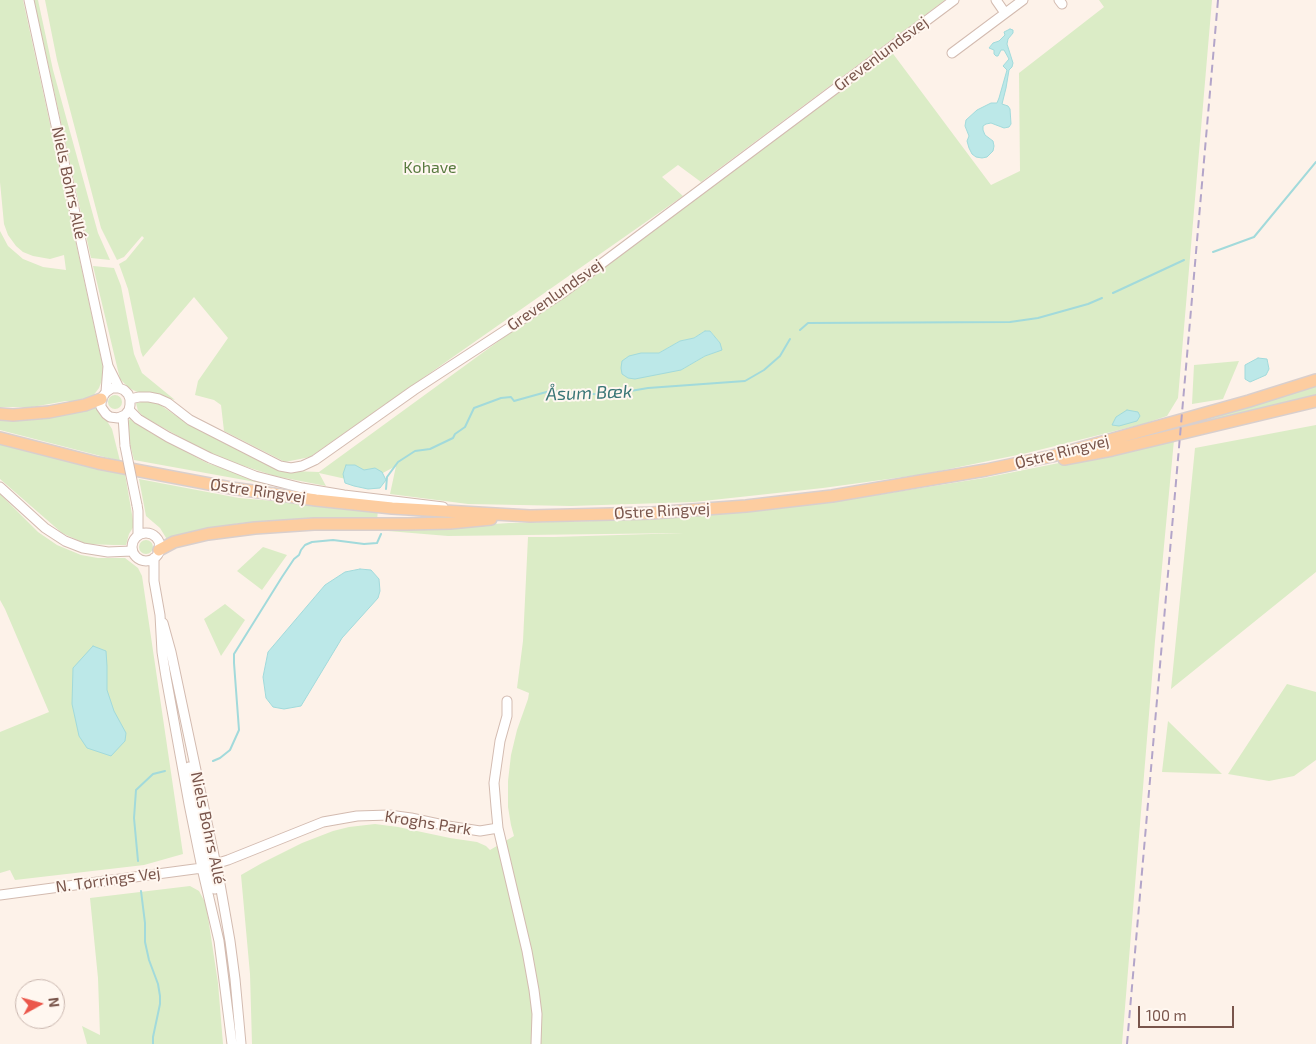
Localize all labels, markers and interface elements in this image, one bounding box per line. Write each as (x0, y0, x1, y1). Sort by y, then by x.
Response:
street label: Grevenlundsvej (830, 12, 932, 96)
street label: Niels Bohrs Allé (48, 125, 90, 241)
park label: Kohave (403, 158, 457, 178)
street label: Grevenlundsvej (503, 255, 607, 335)
water label: Åsum Bæk (545, 381, 633, 405)
street label: Østre Ringvej (1013, 431, 1111, 473)
street label: Østre Ringvej (209, 475, 307, 507)
street label: Østre Ringvej (613, 499, 711, 523)
street label: Niels Bohrs Allé (187, 770, 229, 886)
street label: Kroghs Park (383, 807, 473, 839)
street label: N. Tørrings Vej (55, 863, 161, 897)
north arrow (15, 979, 65, 1029)
text: N (45, 996, 63, 1008)
scale bar (1141, 996, 1237, 1028)
text: 100 m (1146, 1006, 1187, 1024)

